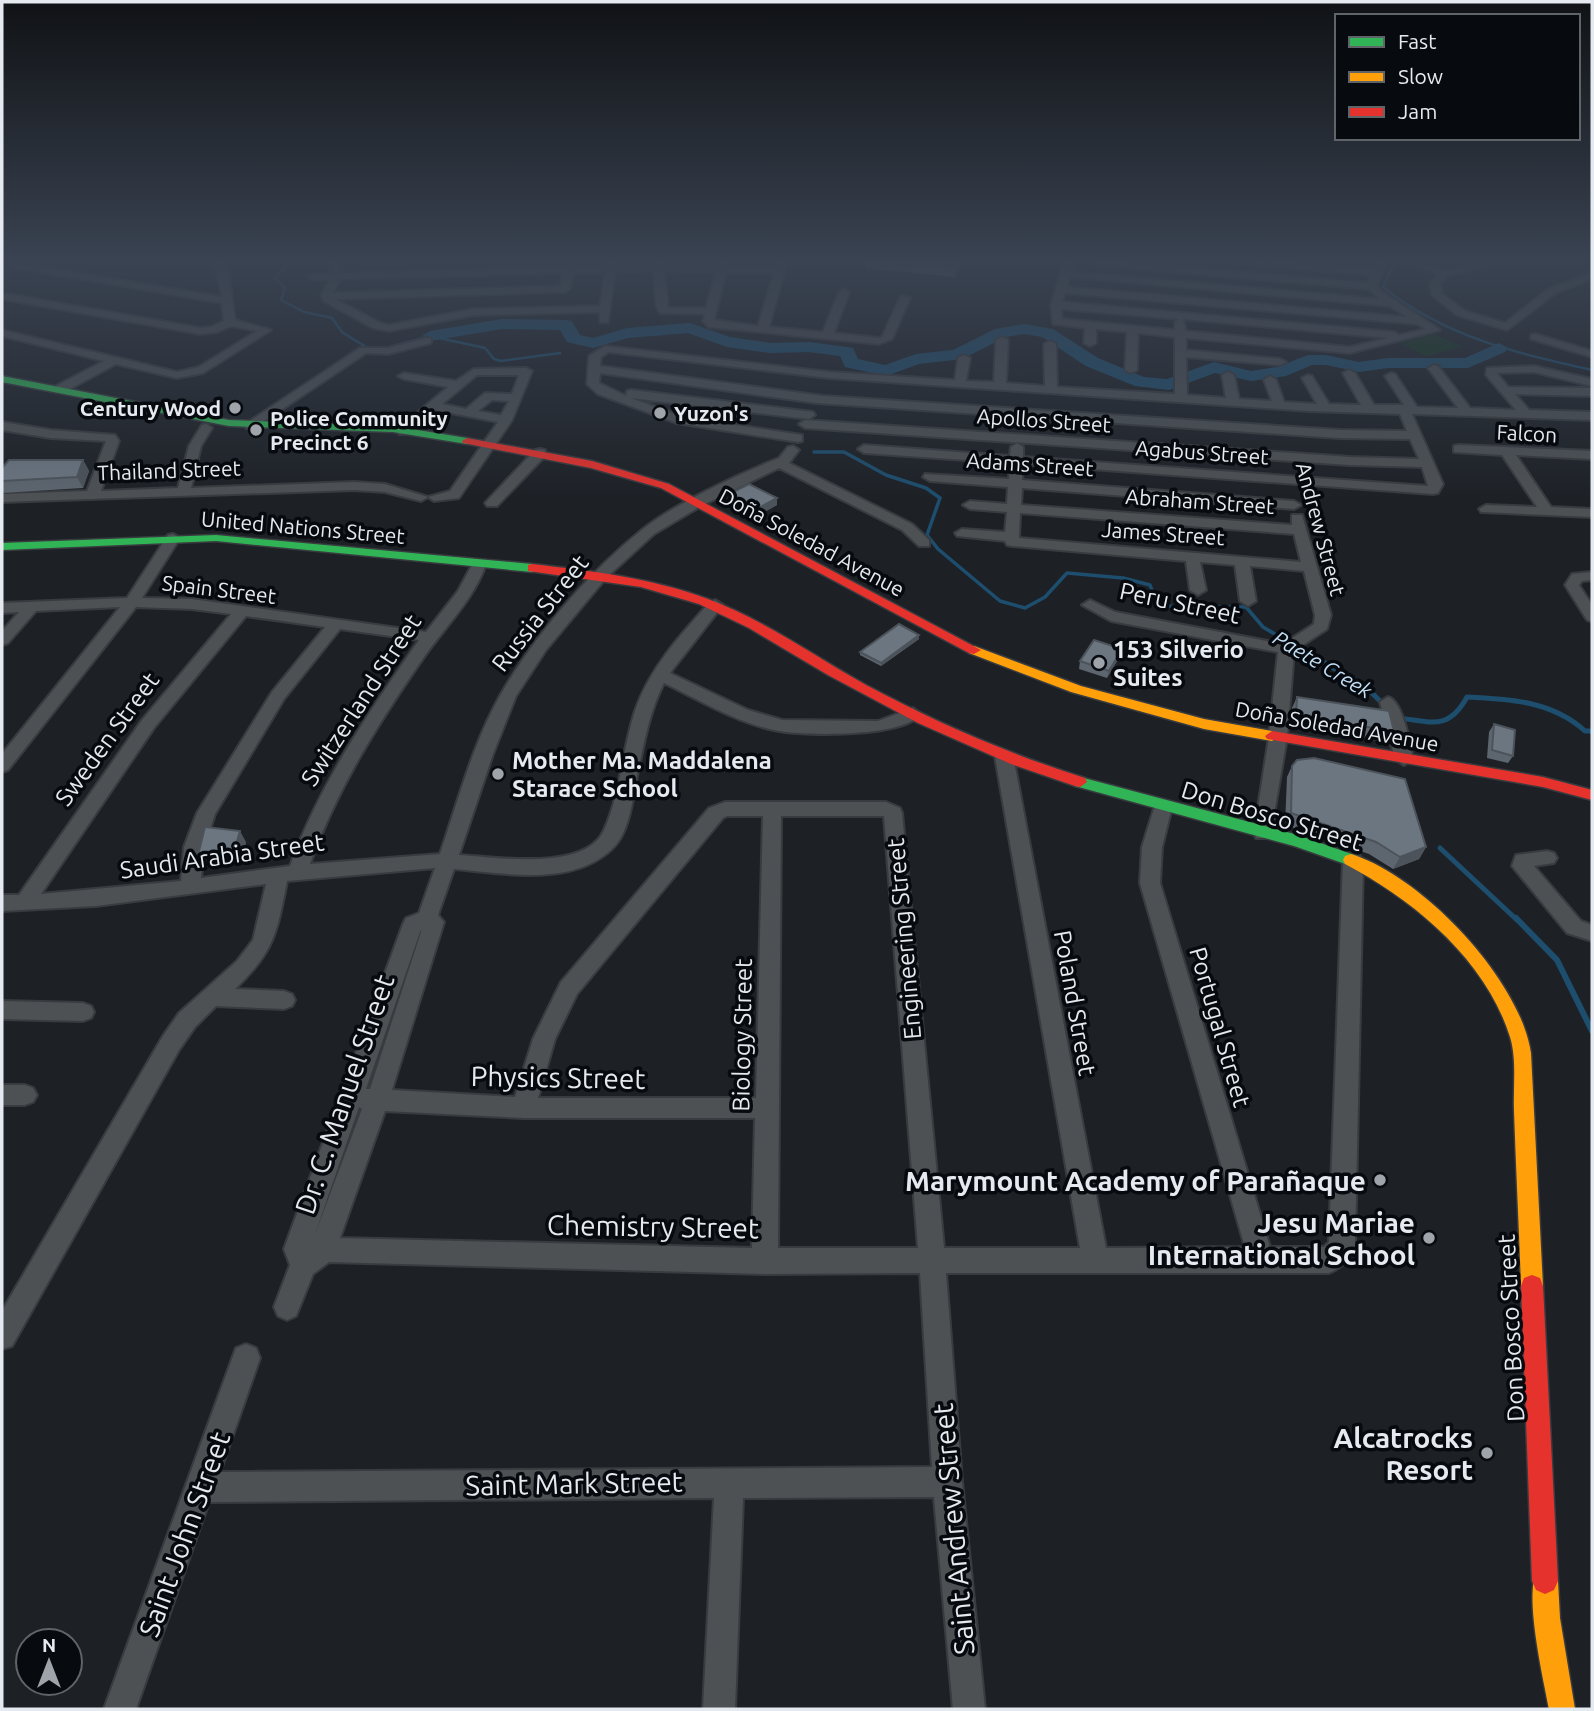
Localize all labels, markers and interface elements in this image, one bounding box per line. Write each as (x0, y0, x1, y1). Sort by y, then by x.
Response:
legend (1335, 14, 1580, 140)
text: Fast (1398, 29, 1436, 53)
text: Slow (1398, 64, 1443, 88)
text: Jam (1398, 99, 1437, 123)
place label: Century Wood (80, 396, 221, 420)
marker: Century Wood (227, 400, 243, 416)
place label: Yuzon's (674, 401, 749, 425)
street label: Apollos Street (976, 403, 1112, 437)
marker: Yuzon's (652, 405, 668, 421)
place label: Police Community Precinct 6 (270, 406, 448, 454)
street label: Falcon (1496, 419, 1558, 447)
marker: Police Community Precinct 6 (248, 422, 264, 438)
street label: Agabus Street (1135, 435, 1269, 469)
street label: Adams Street (966, 448, 1094, 480)
street label: Thailand Street (97, 456, 241, 484)
street label: Andrew Street (1292, 460, 1350, 598)
street label: Doña Soledad Avenue (715, 483, 909, 601)
street label: Abraham Street (1125, 484, 1275, 518)
street label: United Nations Street (200, 506, 406, 548)
street label: James Street (1101, 517, 1225, 549)
street label: Russia Street (486, 549, 594, 677)
street label: Spain Street (161, 570, 277, 608)
street label: Peru Street (1117, 577, 1243, 629)
street label: Switzerland Street (296, 609, 427, 791)
water label: Paete Creek (1269, 625, 1377, 703)
place label: 153 Silverio Suites (1113, 636, 1244, 691)
marker: 153 Silverio Suites (1091, 655, 1107, 671)
street label: Sweden Street (50, 667, 165, 811)
street label: Doña Soledad Avenue (1233, 696, 1441, 756)
place label: Mother Ma. Maddalena Starace School (512, 747, 772, 802)
marker: Mother Ma. Maddalena Starace School (490, 766, 506, 782)
street label: Don Bosco Street (1178, 776, 1366, 856)
street label: Saudi Arabia Street (118, 828, 326, 884)
street label: Engineering Street (882, 837, 926, 1041)
street label: Poland Street (1049, 928, 1101, 1078)
street label: Portugal Street (1184, 944, 1256, 1111)
street label: Biology Street (727, 958, 757, 1112)
street label: Dr. C. Manuel Street (288, 970, 400, 1218)
street label: Physics Street (470, 1060, 646, 1094)
place label: Marymount Academy of Parañaque (905, 1165, 1366, 1196)
marker: Marymount Academy of Parañaque (1372, 1172, 1388, 1188)
place label: Jesu Mariae International School (1148, 1207, 1415, 1270)
street label: Chemistry Street (547, 1209, 759, 1243)
marker: Jesu Mariae International School (1421, 1230, 1437, 1246)
street label: Don Bosco Street (1493, 1233, 1529, 1422)
street label: Saint Andrew Street (927, 1402, 979, 1656)
place label: Alcatrocks Resort (1334, 1422, 1473, 1485)
street label: Saint John Street (132, 1427, 236, 1641)
marker: Alcatrocks Resort (1479, 1445, 1495, 1461)
street label: Saint Mark Street (465, 1466, 683, 1500)
north arrow (14, 1627, 84, 1697)
text: N (42, 1634, 56, 1656)

